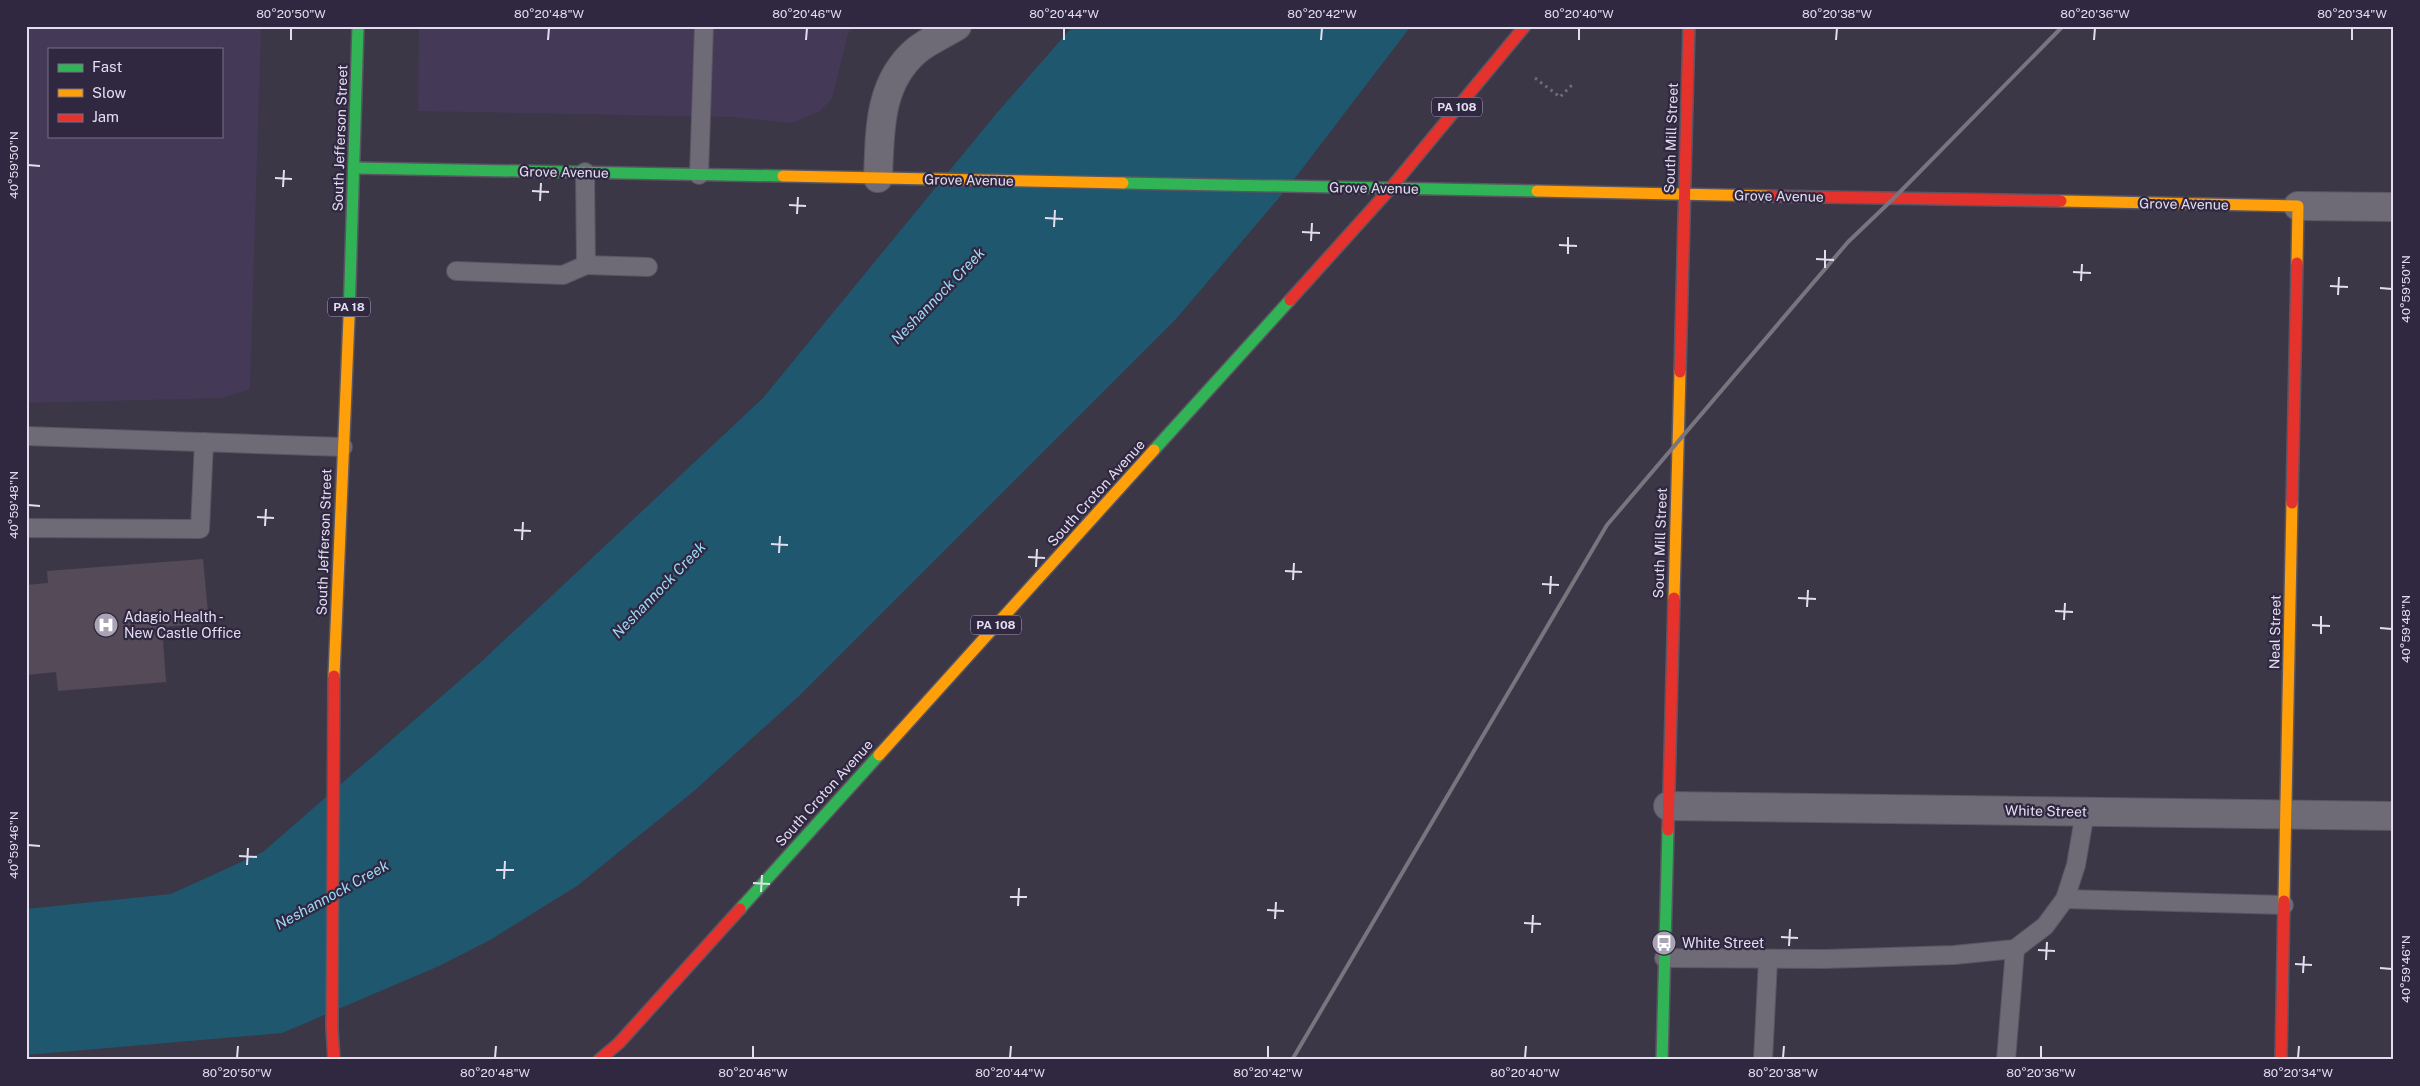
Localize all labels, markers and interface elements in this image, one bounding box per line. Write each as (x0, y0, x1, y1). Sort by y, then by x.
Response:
text: 80°20'50"W (256, 7, 326, 21)
text: 80°20'48"W (514, 7, 585, 21)
text: 80°20'46"W (772, 7, 842, 21)
text: 80°20'44"W (1029, 7, 1099, 21)
text: 80°20'42"W (1287, 7, 1357, 21)
text: 80°20'40"W (1544, 7, 1614, 21)
text: 80°20'38"W (1802, 7, 1872, 21)
text: 80°20'36"W (2060, 7, 2130, 21)
text: 80°20'34"W (2317, 7, 2387, 21)
legend (48, 48, 222, 138)
text: Fast (92, 58, 122, 75)
street label: South Jefferson Street (329, 64, 351, 212)
street label: South Mill Street (1661, 82, 1681, 194)
text: Slow (92, 84, 127, 101)
road number: PA 108 (1432, 98, 1482, 116)
text: Jam (92, 108, 119, 125)
text: 40°59'50"N (7, 131, 21, 199)
street label: Grove Avenue (519, 163, 609, 181)
street label: Grove Avenue (924, 171, 1014, 189)
street label: Grove Avenue (1329, 179, 1419, 197)
street label: Grove Avenue (1734, 187, 1824, 205)
street label: Grove Avenue (2139, 195, 2229, 213)
water label: Neshannock Creek (887, 243, 988, 347)
text: 40°59'50"N (2399, 255, 2413, 323)
road number: PA 18 (328, 298, 370, 316)
street label: South Croton Avenue (1044, 436, 1148, 550)
street label: South Jefferson Street (313, 468, 335, 616)
text: 40°59'48"N (7, 471, 21, 539)
street label: South Mill Street (1650, 487, 1670, 599)
water label: Neshannock Creek (608, 537, 709, 641)
street label: Neal Street (2266, 595, 2284, 669)
text: 40°59'48"N (2399, 595, 2413, 663)
place label: Adagio Health - New Castle Office (124, 609, 241, 641)
hospital icon: Adagio Health - New Castle Office (93, 612, 119, 638)
road number: PA 108 (971, 616, 1021, 634)
street label: South Croton Avenue (772, 736, 876, 850)
street label: White Street (2005, 802, 2087, 820)
text: 40°59'46"N (7, 811, 21, 879)
water label: Neshannock Creek (272, 856, 392, 933)
bus stop icon: White Street (1651, 930, 1677, 956)
place label: White Street (1682, 935, 1764, 951)
text: 40°59'46"N (2399, 935, 2413, 1003)
text: 80°20'50"W (202, 1066, 272, 1080)
text: 80°20'48"W (460, 1066, 531, 1080)
text: 80°20'46"W (718, 1066, 788, 1080)
text: 80°20'44"W (975, 1066, 1045, 1080)
text: 80°20'42"W (1233, 1066, 1303, 1080)
text: 80°20'40"W (1490, 1066, 1560, 1080)
text: 80°20'38"W (1748, 1066, 1818, 1080)
text: 80°20'36"W (2006, 1066, 2076, 1080)
text: 80°20'34"W (2263, 1066, 2333, 1080)

